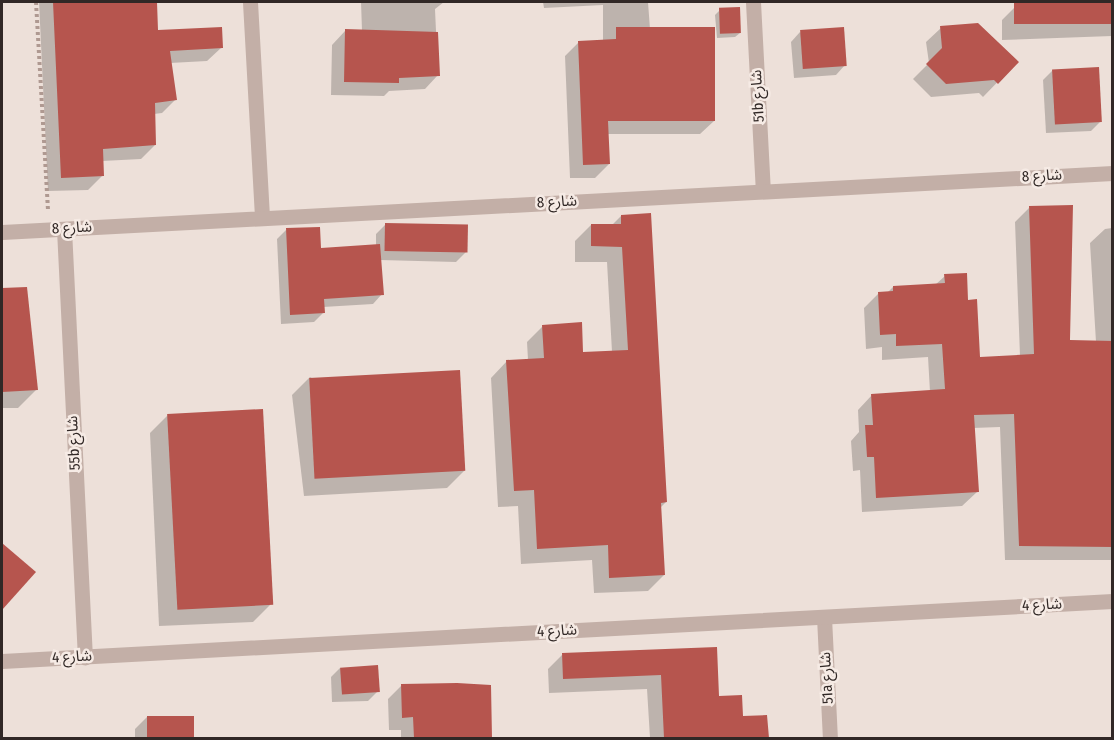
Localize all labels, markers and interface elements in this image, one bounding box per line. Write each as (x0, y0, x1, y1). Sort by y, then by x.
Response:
street label: 51b شارع (748, 69, 768, 123)
street label: شارع 8 (1021, 166, 1063, 186)
street label: شارع 8 (536, 192, 578, 212)
street label: شارع 8 (51, 218, 93, 238)
street label: 55b شارع (64, 415, 84, 471)
street label: شارع 4 (1022, 595, 1062, 615)
street label: شارع 4 (537, 621, 577, 641)
street label: شارع 4 (52, 647, 92, 667)
street label: 51a شارع (817, 652, 837, 704)

